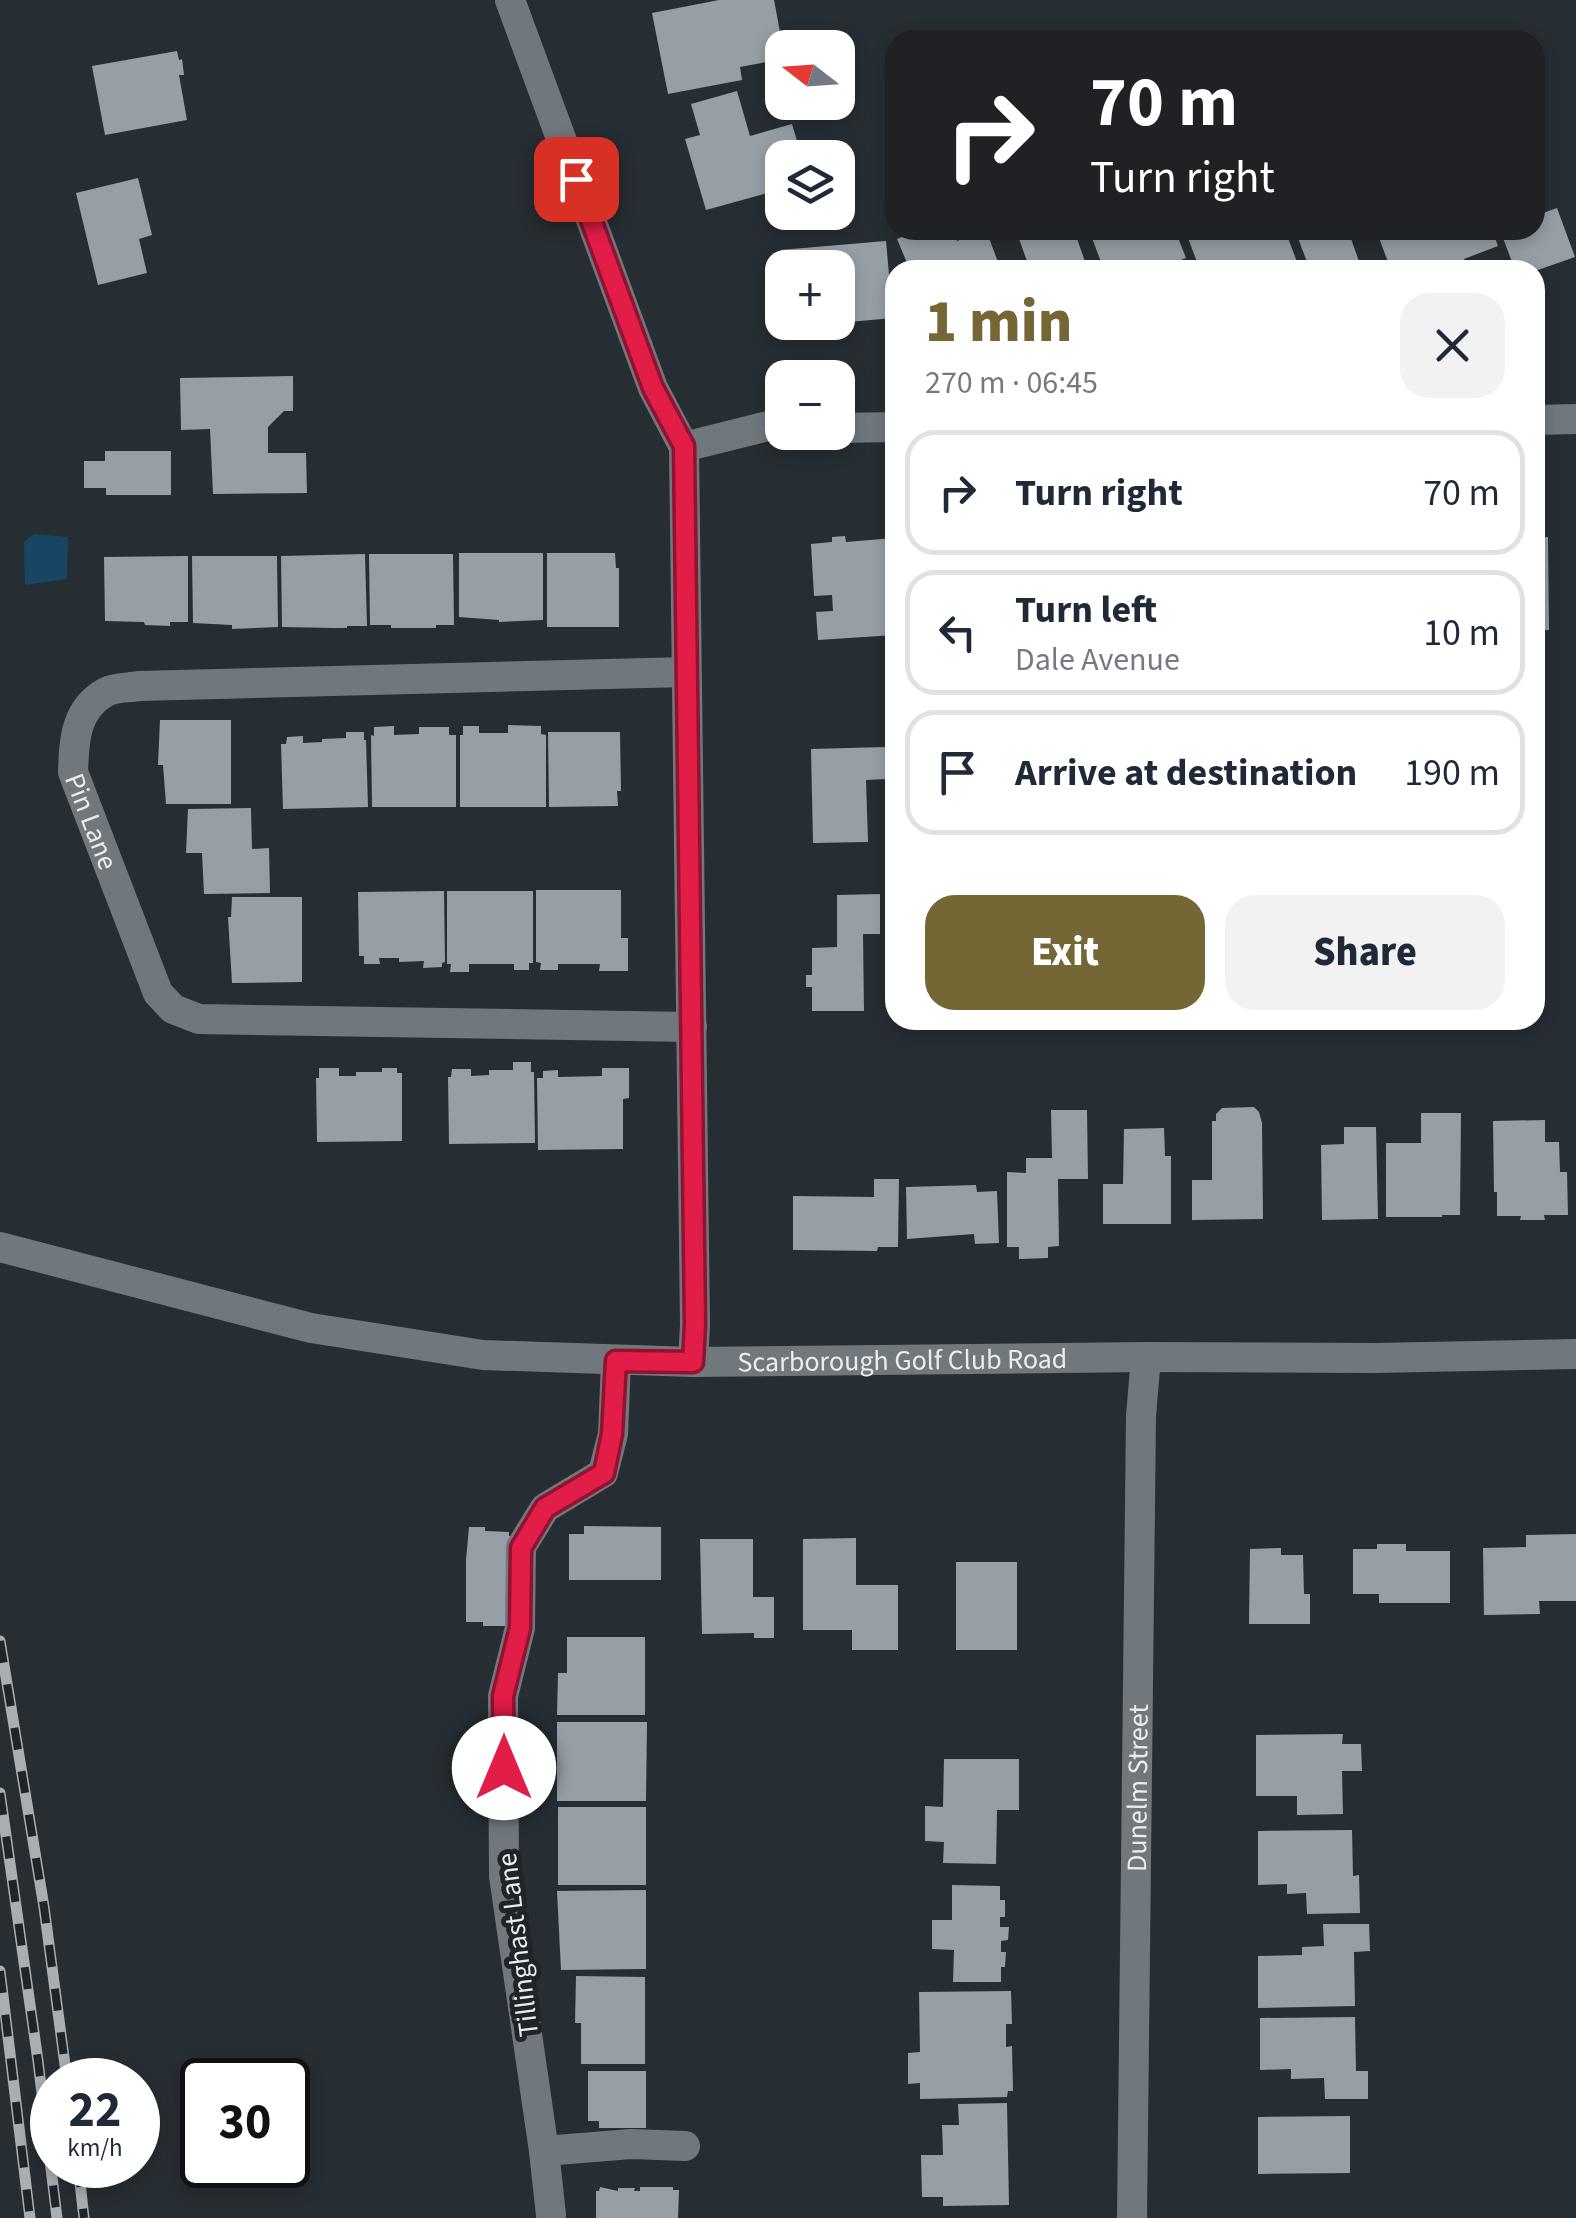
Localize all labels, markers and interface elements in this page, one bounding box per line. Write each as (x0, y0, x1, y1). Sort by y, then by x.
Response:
north arrow (765, 30, 855, 120)
map controls (765, 30, 855, 450)
text: 70 m (1090, 53, 1238, 153)
icon: right (925, 70, 1055, 200)
pin (534, 137, 619, 222)
button: layers (765, 140, 855, 230)
text: Turn right (1090, 146, 1275, 210)
icon: arrive (549, 152, 604, 207)
button: + (765, 250, 855, 340)
text: 1 min (925, 280, 1072, 365)
button: close (1400, 293, 1505, 398)
button: − (765, 360, 855, 450)
text: 270 m · 06:45 (925, 360, 1098, 406)
icon: right (930, 465, 985, 520)
text: Turn right (1015, 466, 1183, 520)
text: 70 m (1423, 466, 1500, 520)
text: Turn left (1015, 583, 1157, 637)
icon: left (930, 605, 985, 660)
text: 10 m (1423, 606, 1500, 660)
text: Dale Avenue (1015, 637, 1180, 683)
icon: arrive (930, 745, 985, 800)
text: Arrive at destination (1015, 746, 1357, 800)
text: 190 m (1404, 746, 1500, 800)
street label: Pin Lane (54, 768, 128, 876)
button: Exit (925, 895, 1205, 1010)
button: Share (1225, 895, 1505, 1010)
street label: Scarborough Golf Club Road (737, 1339, 1068, 1383)
street label: Dunelm Street (1117, 1703, 1159, 1872)
position arrow (452, 1716, 556, 1820)
street label: Tillinghast Lane (487, 1851, 549, 2039)
speed limit sign: 30 (180, 2058, 310, 2188)
text: 22 (69, 2075, 121, 2146)
text: km/h (67, 2130, 123, 2166)

